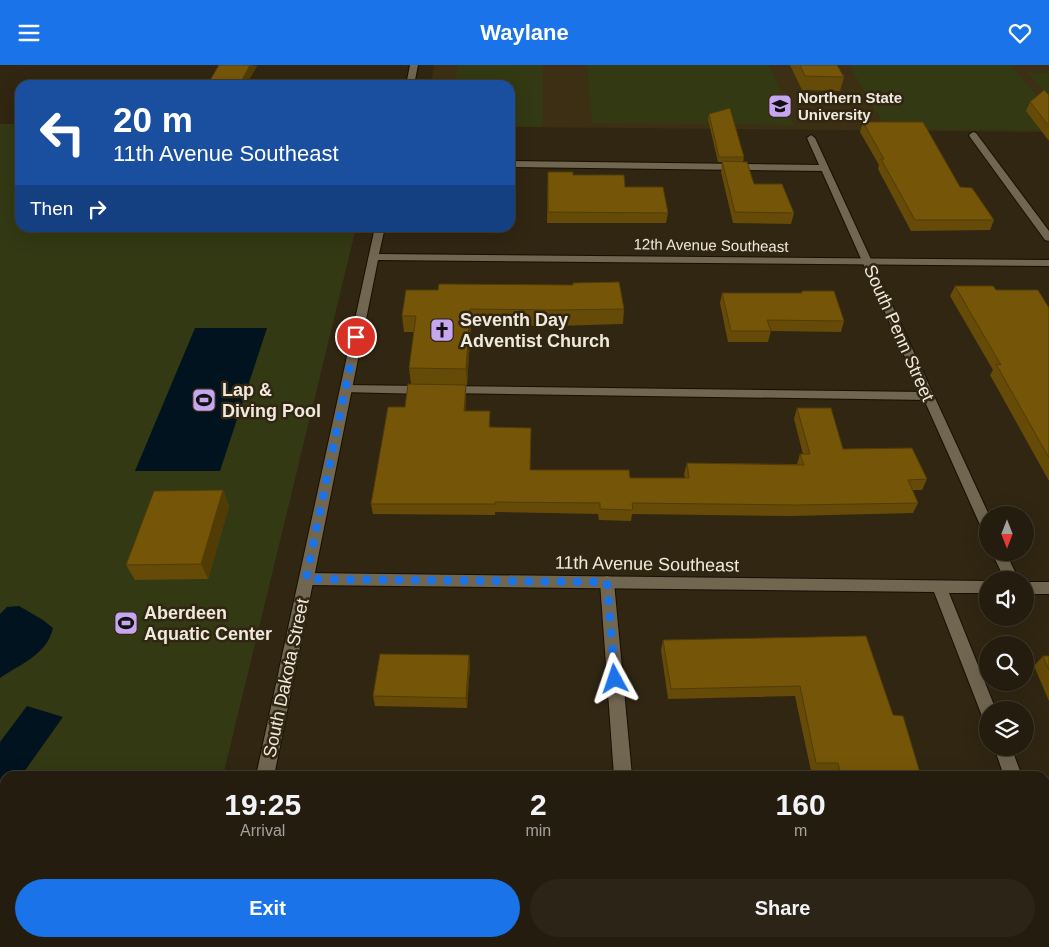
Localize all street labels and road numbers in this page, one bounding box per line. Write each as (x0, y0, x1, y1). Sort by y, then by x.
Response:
street label: 12th Avenue Southeast (633, 235, 789, 255)
street label: South Penn Street (860, 262, 938, 404)
street label: 11th Avenue Southeast (555, 552, 739, 576)
street label: South Dakota Street (259, 597, 313, 759)

